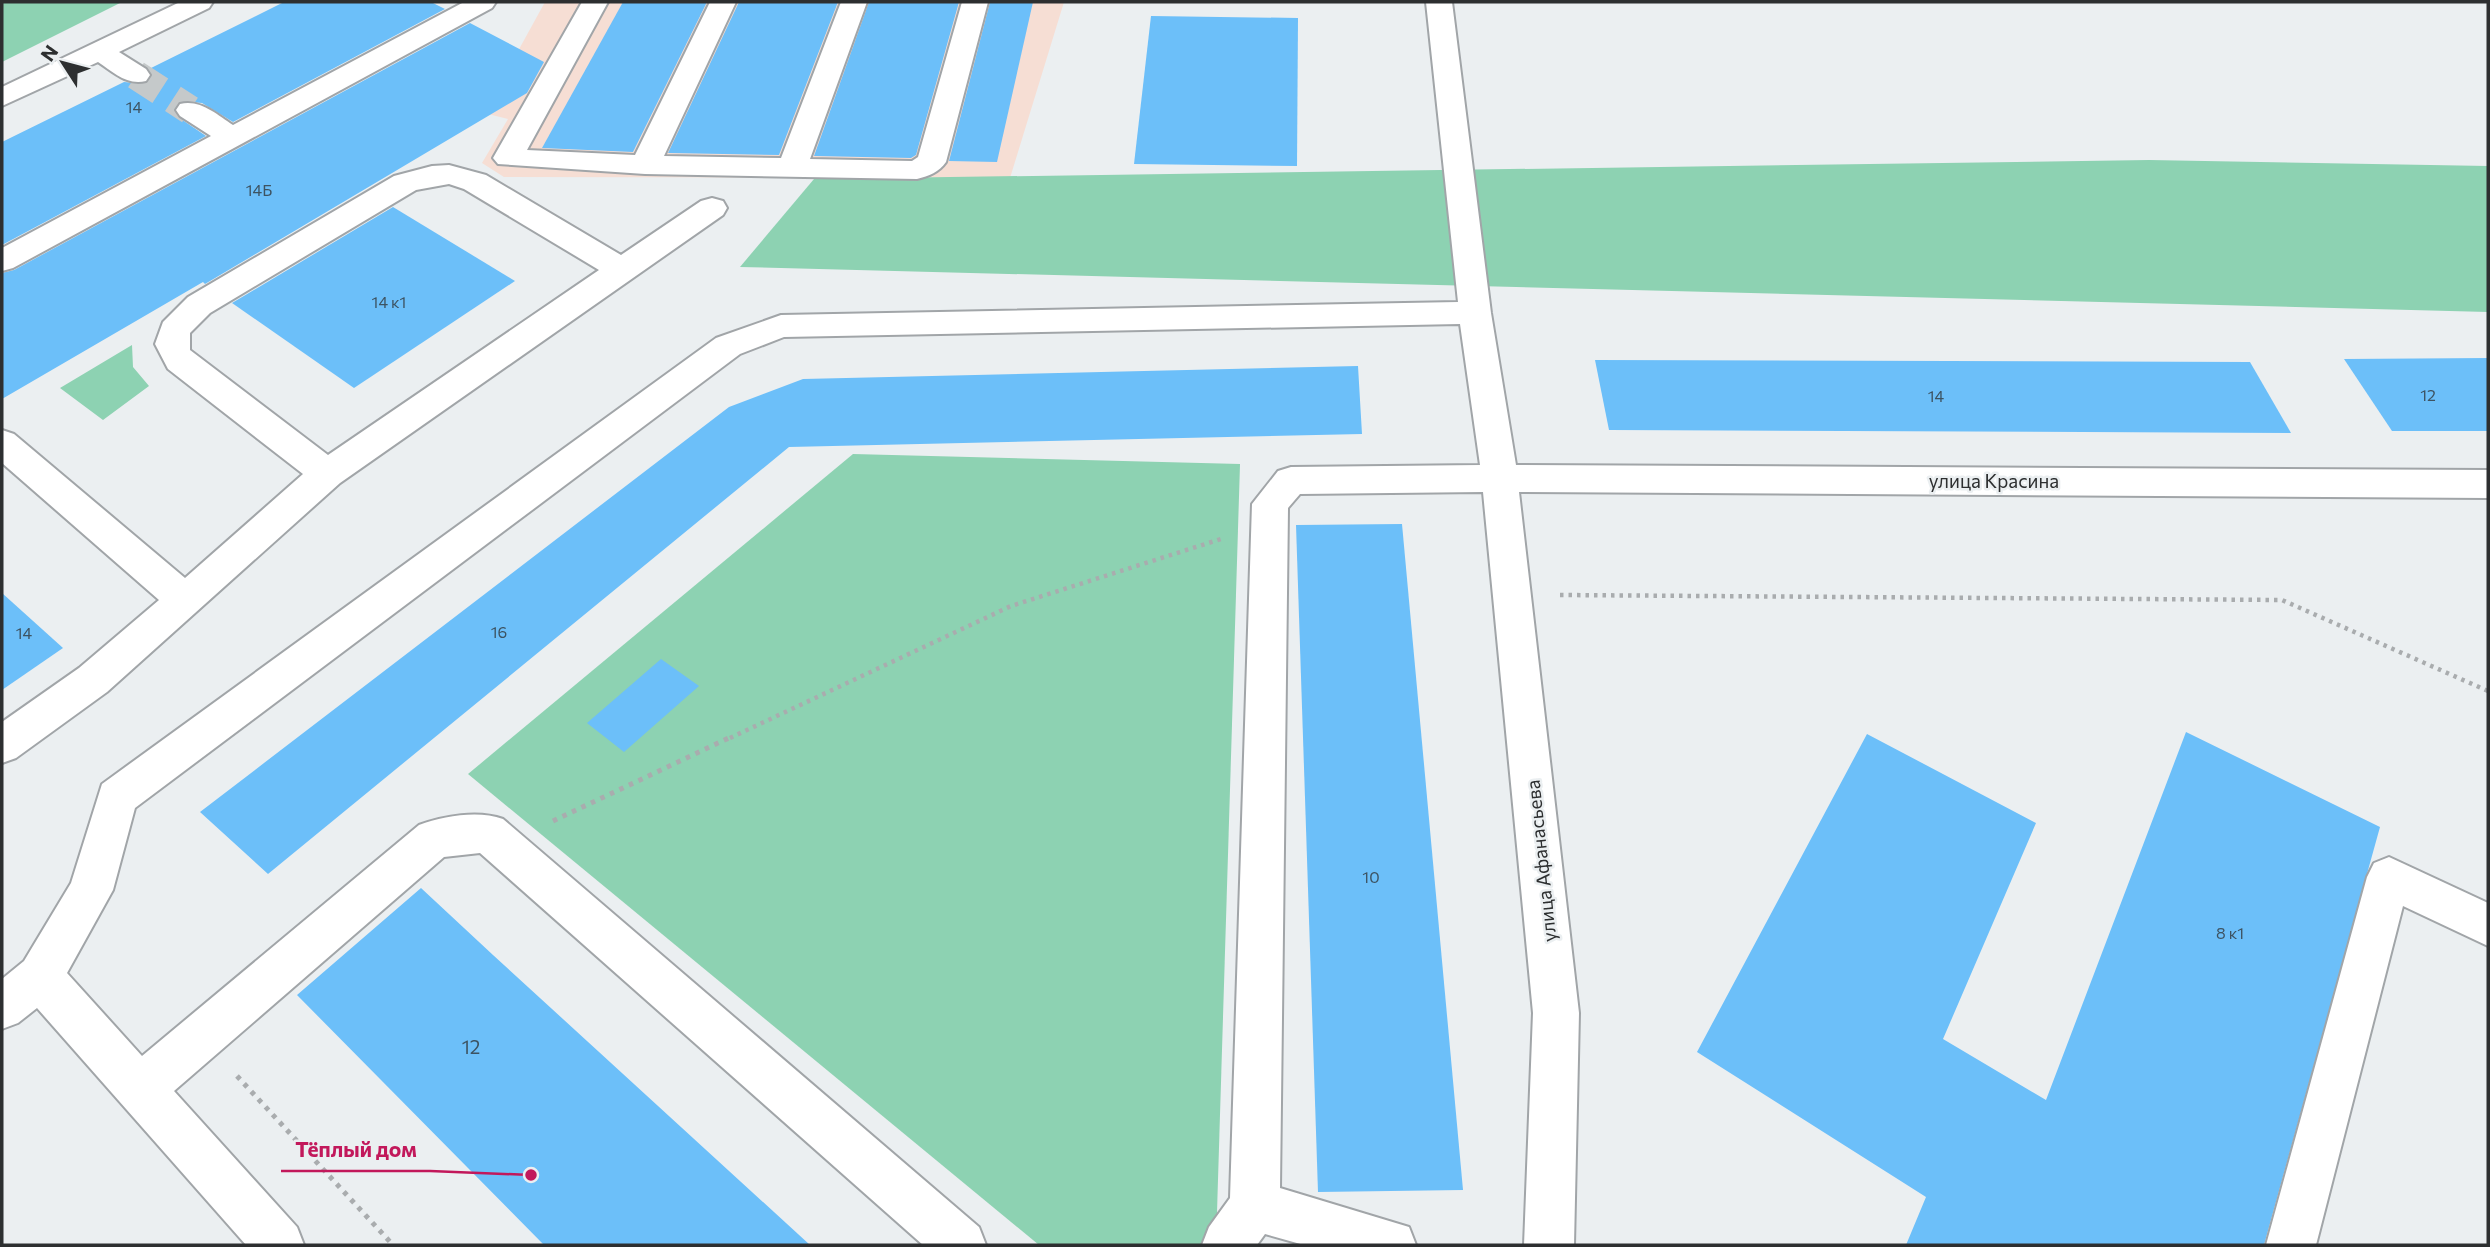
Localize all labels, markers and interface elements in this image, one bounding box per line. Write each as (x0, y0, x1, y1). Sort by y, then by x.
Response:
north arrow (28, 28, 98, 98)
text: N (35, 40, 62, 65)
house number: 14 (126, 97, 143, 116)
house number: 14Б (246, 180, 272, 199)
house number: 14 к1 (372, 292, 406, 311)
house number: 12 (2420, 385, 2436, 404)
house number: 14 (1928, 386, 1945, 405)
street label: улица Красина (1929, 469, 2059, 492)
house number: 16 (491, 622, 507, 641)
house number: 14 (16, 623, 33, 642)
street label: улица Афанасьева (1521, 779, 1560, 943)
house number: 10 (1362, 867, 1380, 886)
house number: 8 к1 (2216, 923, 2244, 942)
house number: 12 (462, 1035, 480, 1058)
callout: Тёплый дом (281, 1129, 430, 1171)
text: Тёплый дом (295, 1136, 417, 1161)

